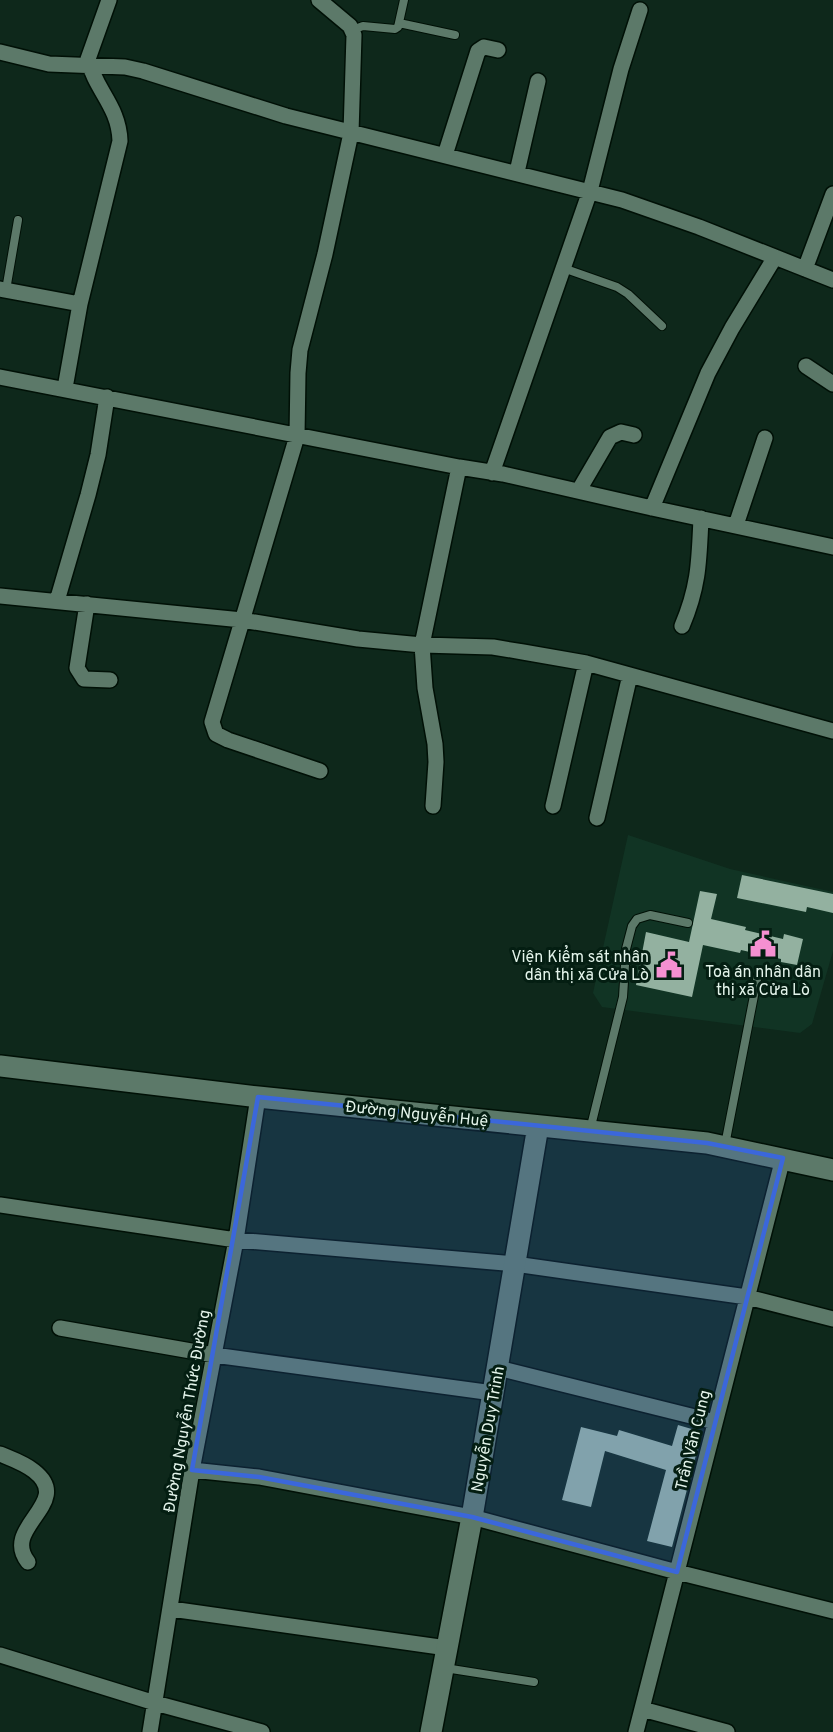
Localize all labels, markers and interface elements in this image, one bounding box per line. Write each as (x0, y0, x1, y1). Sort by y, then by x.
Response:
public building icon: Toà án nhân dân thị xã Cửa Lò (748, 929, 778, 959)
place label: Viện Kiểm sát nhân dân thị xã Cửa Lò (511, 945, 649, 986)
public building icon: Viện Kiểm sát nhân dân thị xã Cửa Lò (654, 950, 684, 980)
place label: Toà án nhân dân thị xã Cửa Lò (705, 963, 821, 1001)
street label: Đường Nguyễn Huệ (344, 1096, 489, 1132)
street label: Đường Nguyễn Thức Đường (158, 1308, 216, 1514)
street label: Nguyễn Duy Trinh (466, 1364, 510, 1494)
street label: Trần Văn Cung (671, 1388, 716, 1493)

